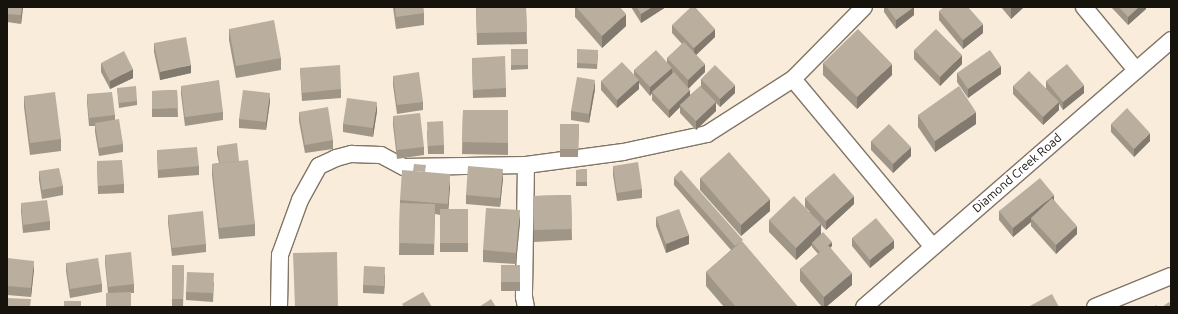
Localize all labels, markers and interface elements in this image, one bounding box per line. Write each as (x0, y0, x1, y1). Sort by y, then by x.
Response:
street label: Diamond Creek Road (970, 130, 1064, 216)

